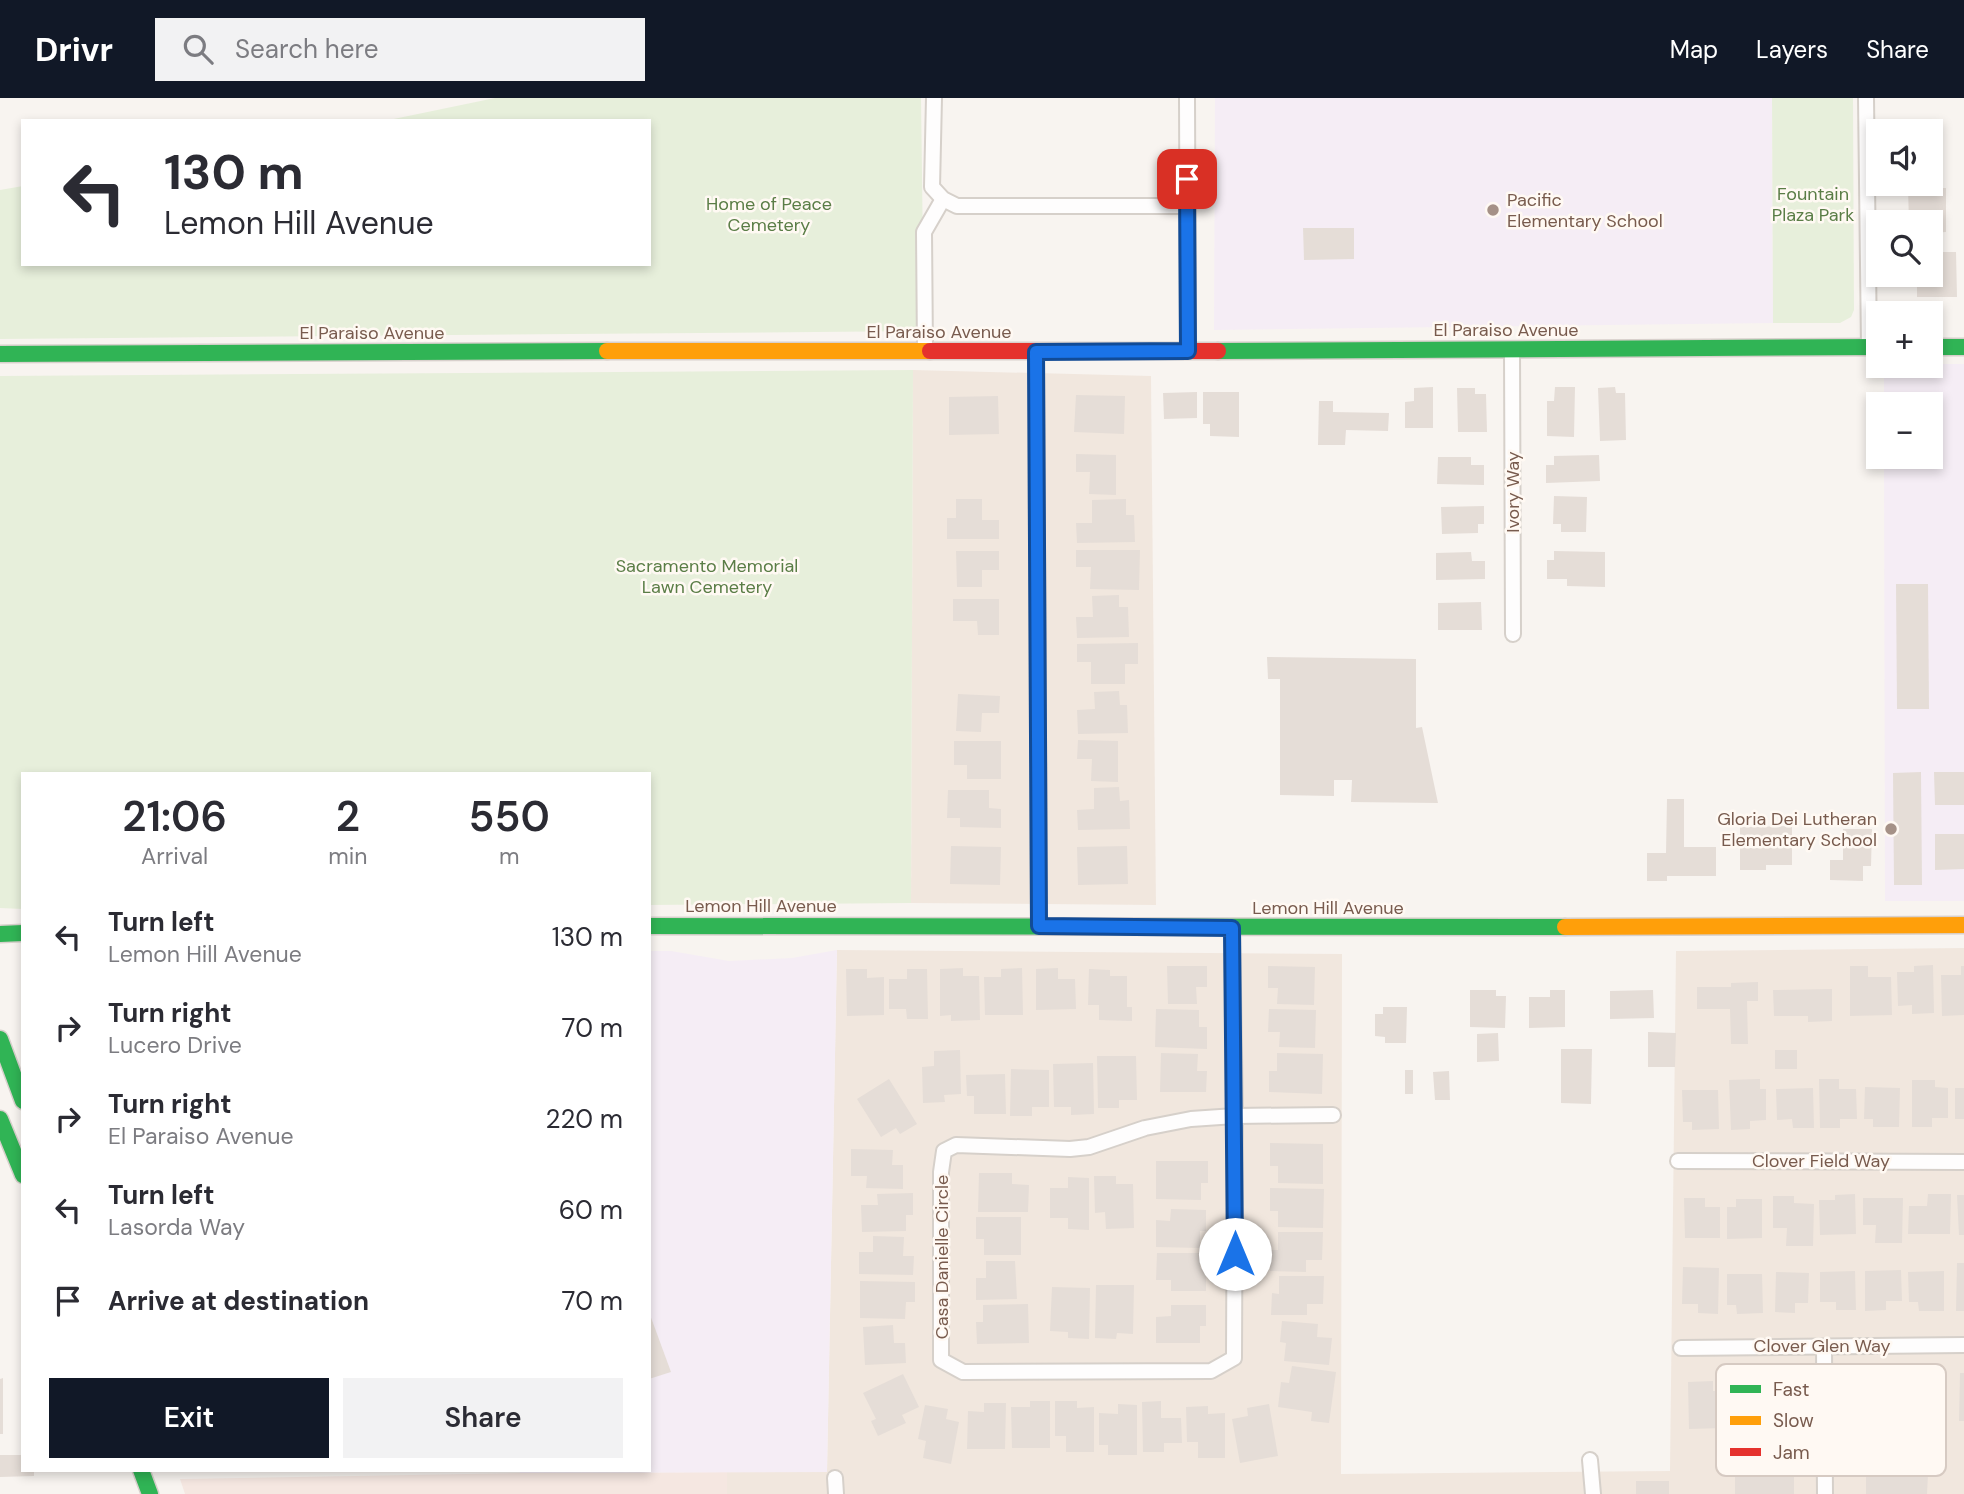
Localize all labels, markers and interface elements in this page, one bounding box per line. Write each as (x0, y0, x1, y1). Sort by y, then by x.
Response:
search box (155, 18, 645, 81)
text: Drivr (35, 28, 113, 71)
icon: search (179, 30, 217, 68)
text: Search here (235, 32, 378, 66)
text: Map (1670, 34, 1718, 65)
text: Layers (1756, 34, 1828, 65)
text: Share (1866, 34, 1929, 65)
map controls (1866, 119, 1943, 469)
button: sound (1866, 119, 1943, 196)
text: 130 m (164, 140, 304, 204)
icon: left (49, 147, 140, 238)
pin (1157, 149, 1217, 209)
icon: arrive (1168, 160, 1206, 198)
park label: Fountain Plaza Park (1772, 182, 1854, 227)
place label: Pacific Elementary School (1507, 188, 1663, 233)
park label: Home of Peace Cemetery (706, 192, 832, 237)
text: Lemon Hill Avenue (164, 202, 434, 244)
marker: Pacific Elementary School (1485, 202, 1501, 218)
button: search (1866, 210, 1943, 287)
button: + (1866, 301, 1943, 378)
street label: El Paraiso Avenue (1433, 318, 1579, 342)
street label: El Paraiso Avenue (866, 320, 1012, 344)
street label: El Paraiso Avenue (299, 321, 445, 345)
button: − (1866, 392, 1943, 469)
street label: Ivory Way (1501, 451, 1525, 533)
park label: Sacramento Memorial Lawn Cemetery (616, 554, 798, 599)
text: 21:06 (122, 789, 227, 844)
text: 2 (336, 789, 360, 844)
text: 550 (469, 789, 550, 844)
place label: Gloria Dei Lutheran Elementary School (1717, 807, 1877, 852)
marker: Gloria Dei Lutheran Elementary School (1883, 821, 1899, 837)
text: Arrival (141, 841, 208, 871)
text: min (328, 841, 367, 871)
text: m (499, 841, 519, 871)
street label: Lemon Hill Avenue (685, 894, 837, 918)
street label: Lemon Hill Avenue (1252, 896, 1404, 920)
text: Turn left (108, 905, 215, 939)
icon: left (49, 918, 87, 956)
text: 130 m (552, 920, 623, 954)
text: Lemon Hill Avenue (108, 939, 302, 969)
text: Turn right (108, 996, 232, 1030)
icon: right (49, 1009, 87, 1047)
text: 70 m (562, 1011, 623, 1045)
text: Lucero Drive (108, 1030, 242, 1060)
text: Turn right (108, 1087, 232, 1121)
icon: right (49, 1100, 87, 1138)
text: 220 m (545, 1102, 623, 1136)
text: El Paraiso Avenue (108, 1121, 294, 1151)
street label: Clover Field Way (1752, 1149, 1890, 1173)
street label: Casa Danielle Circle (930, 1175, 954, 1339)
text: Turn left (108, 1178, 215, 1212)
icon: left (49, 1191, 87, 1229)
text: 60 m (559, 1193, 623, 1227)
text: Lasorda Way (108, 1212, 245, 1242)
position arrow (1198, 1217, 1272, 1291)
icon: arrive (49, 1282, 87, 1320)
text: Arrive at destination (108, 1284, 369, 1318)
text: 70 m (562, 1284, 623, 1318)
street label: Clover Glen Way (1754, 1334, 1890, 1358)
legend (1716, 1364, 1946, 1476)
text: Fast (1773, 1377, 1809, 1402)
button: Exit (49, 1378, 329, 1458)
button: Share (343, 1378, 623, 1458)
text: Slow (1773, 1408, 1814, 1433)
text: Jam (1773, 1440, 1810, 1465)

